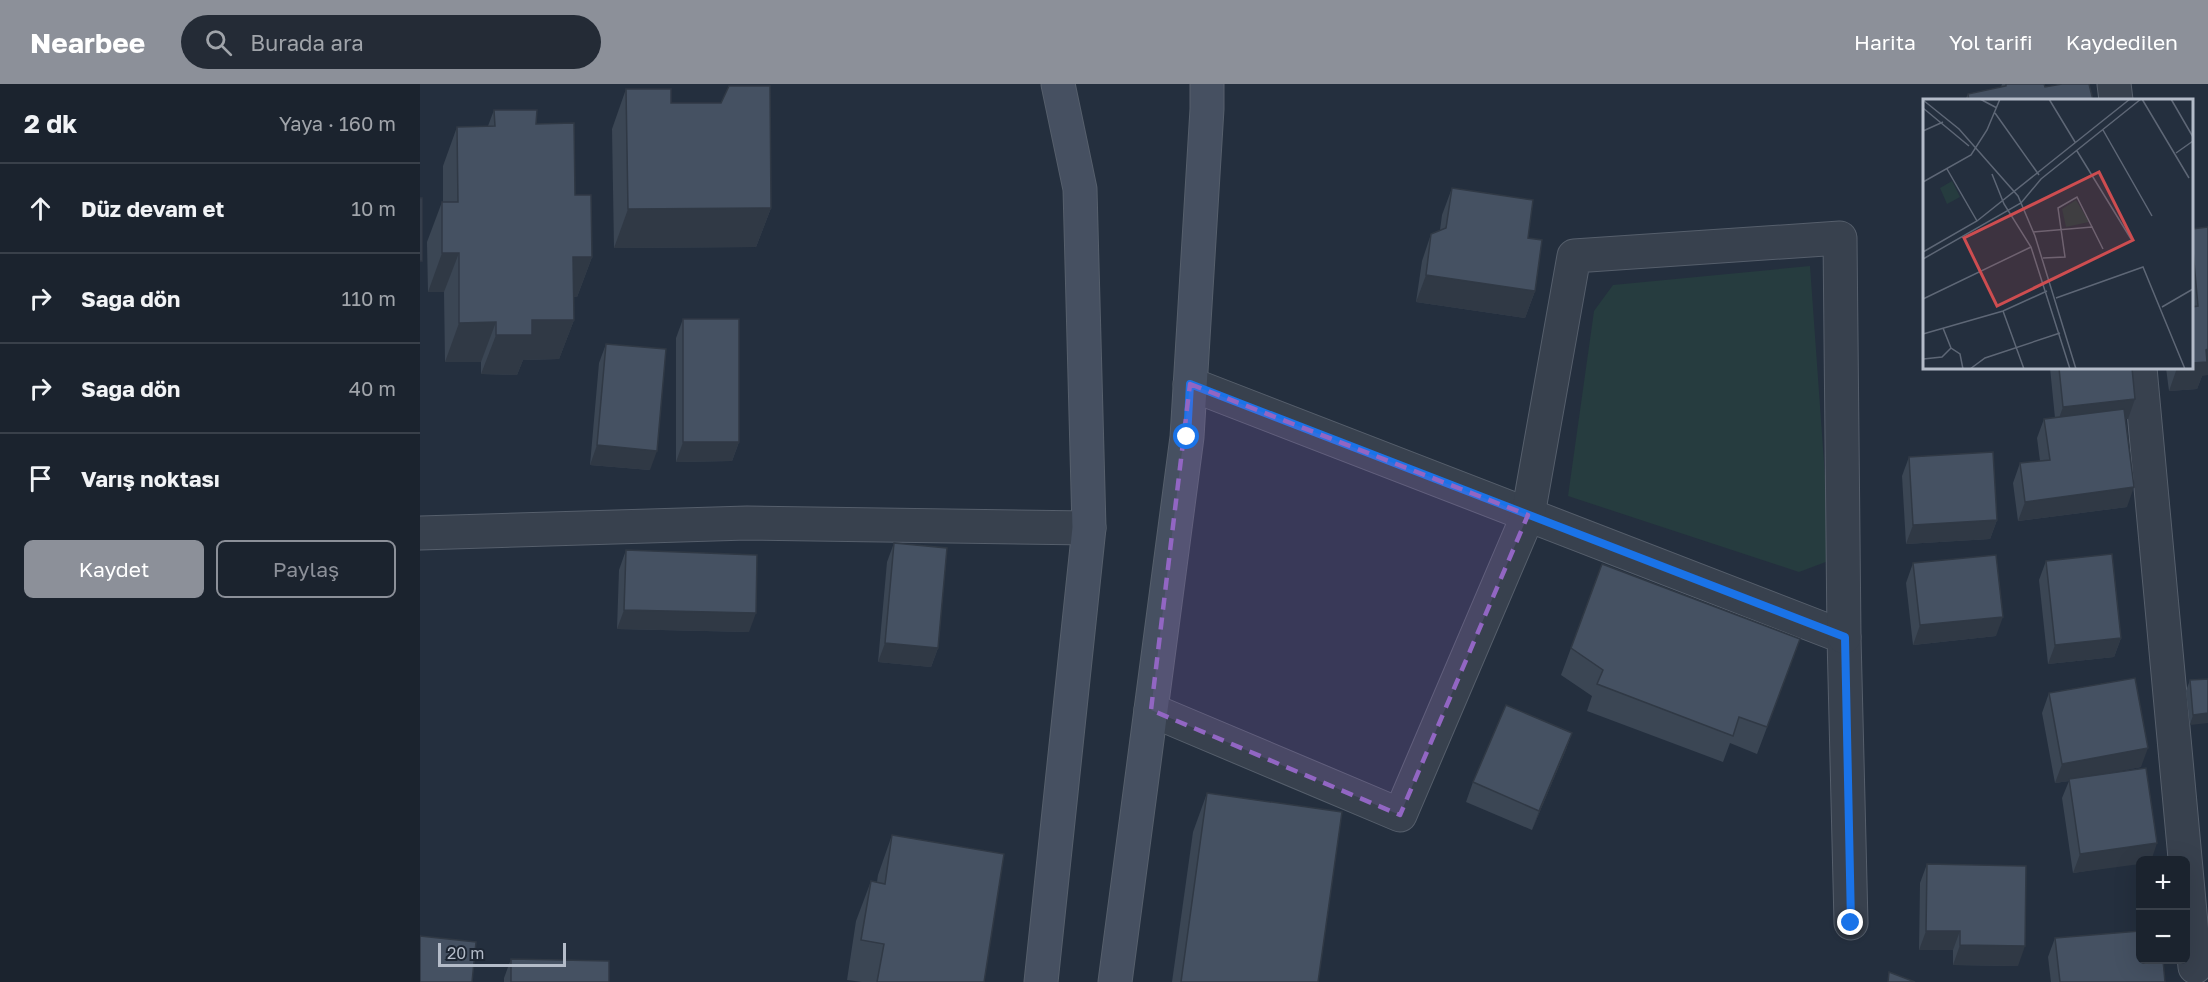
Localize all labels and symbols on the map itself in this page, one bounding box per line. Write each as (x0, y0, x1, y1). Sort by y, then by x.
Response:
inset map (1923, 99, 2193, 369)
route start (1173, 423, 1199, 449)
route end (1837, 909, 1863, 935)
scale bar (438, 940, 566, 968)

